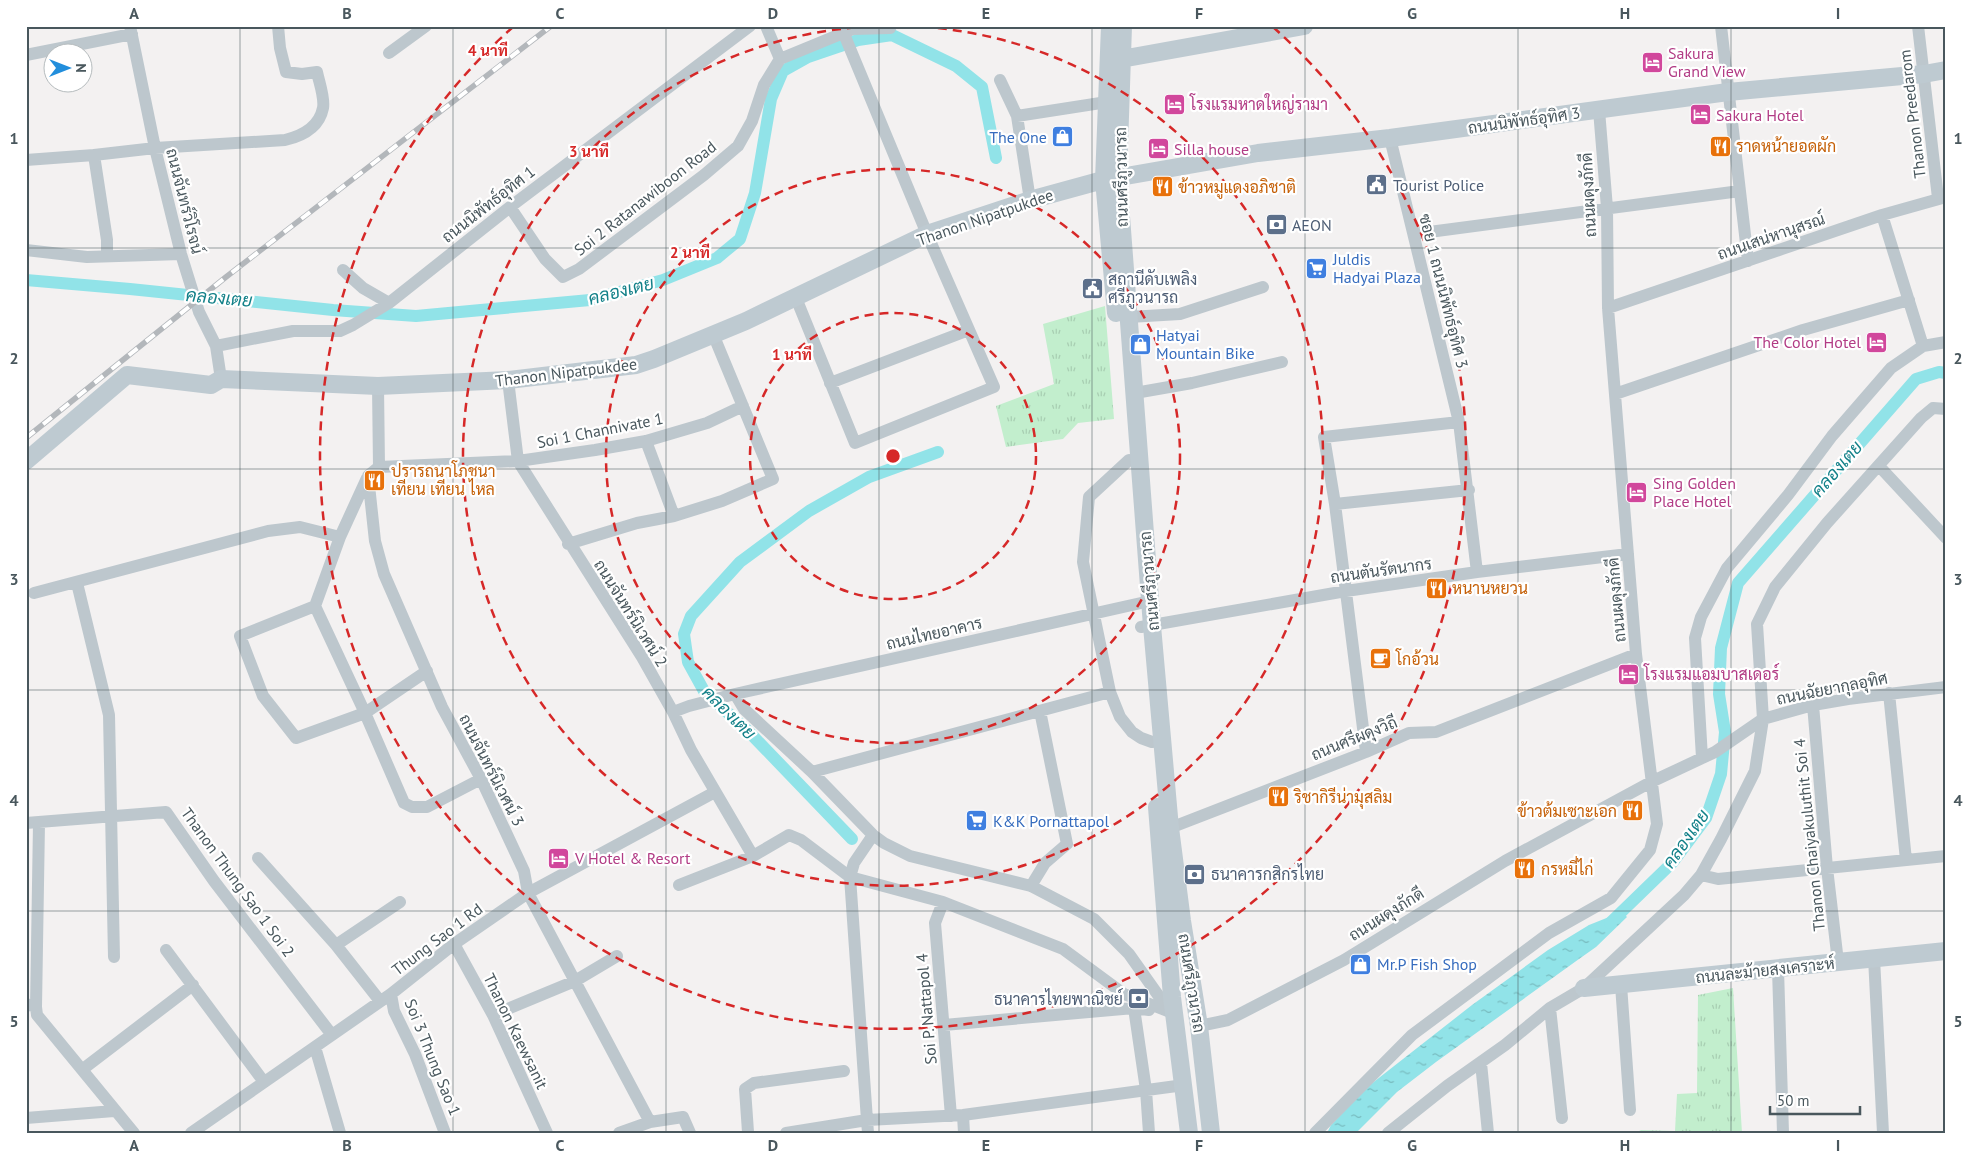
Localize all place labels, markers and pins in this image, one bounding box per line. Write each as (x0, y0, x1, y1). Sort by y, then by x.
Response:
place label: Sakura Grand View (1668, 43, 1746, 81)
hotel icon: Sakura Grand View (1640, 50, 1664, 74)
hotel icon: โรงแรมหาดใหญ่รามา (1162, 92, 1186, 116)
place label: โรงแรมหาดใหญ่รามา (1189, 93, 1328, 114)
hotel icon: Sakura Hotel (1688, 103, 1712, 127)
place label: Sakura Hotel (1716, 105, 1804, 125)
shop icon: The One (1051, 125, 1075, 149)
place label: The One (989, 127, 1047, 147)
restaurant icon: ราดหน้ายอดผัก (1708, 134, 1732, 158)
place label: ราดหน้ายอดผัก (1736, 136, 1836, 156)
hotel icon: Silla house (1146, 137, 1170, 161)
place label: Silla house (1174, 139, 1249, 159)
public building icon: Tourist Police (1365, 173, 1389, 197)
restaurant icon: ข้าวหมูแดงอภิชาติ (1150, 175, 1174, 199)
place label: Tourist Police (1393, 175, 1484, 195)
place label: ข้าวหมูแดงอภิชาติ (1178, 177, 1296, 199)
bank icon: AEON (1264, 213, 1288, 237)
place label: AEON (1292, 215, 1332, 235)
place label: Juldis Hadyai Plaza (1332, 249, 1421, 287)
supermarket icon: Juldis Hadyai Plaza (1305, 256, 1329, 280)
place label: สถานีดับเพลิง ศรีภูวนารถ (1108, 268, 1197, 309)
public building icon: สถานีดับเพลิง ศรีภูวนารถ (1080, 276, 1104, 300)
place label: Hatyai Mountain Bike (1156, 325, 1255, 363)
hotel icon: The Color Hotel (1865, 330, 1889, 354)
shop icon: Hatyai Mountain Bike (1128, 332, 1152, 356)
place label: The Color Hotel (1753, 332, 1861, 352)
centre of rings (884, 447, 902, 465)
place label: ปรารถนาโภชนา เทียน เทียน ไหล (391, 460, 496, 499)
restaurant icon: ปรารถนาโภชนา เทียน เทียน ไหล (363, 468, 387, 492)
place label: Sing Golden Place Hotel (1653, 473, 1736, 511)
hotel icon: Sing Golden Place Hotel (1625, 480, 1649, 504)
restaurant icon: หนานหยวน (1424, 576, 1448, 600)
place label: หนานหยวน (1452, 578, 1528, 598)
cafe icon: โกอ้วน (1368, 647, 1392, 671)
place label: โกอ้วน (1395, 648, 1439, 669)
hotel icon: โรงแรมแอมบาสเดอร์ (1616, 662, 1640, 686)
place label: โรงแรมแอมบาสเดอร์ (1643, 662, 1780, 684)
restaurant icon: ริชากิรีน่ามุสลิม (1266, 785, 1290, 809)
place label: ริชากิรีน่ามุสลิม (1293, 786, 1392, 809)
restaurant icon: ข้าวต้มเซาะเอก (1621, 799, 1645, 823)
place label: ข้าวต้มเซาะเอก (1517, 801, 1617, 821)
supermarket icon: K&K Pornattapol (965, 809, 989, 833)
place label: K&K Pornattapol (993, 811, 1109, 831)
hotel icon: V Hotel & Resort (547, 846, 571, 870)
place label: V Hotel & Resort (574, 848, 691, 868)
place label: กรหมี่ไก่ (1541, 855, 1593, 879)
restaurant icon: กรหมี่ไก่ (1513, 857, 1537, 881)
bank icon: ธนาคารกสิกรไทย (1183, 862, 1207, 886)
place label: ธนาคารกสิกรไทย (1211, 863, 1324, 884)
shop icon: Mr.P Fish Shop (1349, 952, 1373, 976)
place label: Mr.P Fish Shop (1377, 954, 1477, 974)
place label: ธนาคารไทยพาณิชย์ (994, 987, 1123, 1009)
bank icon: ธนาคารไทยพาณิชย์ (1127, 987, 1151, 1011)

